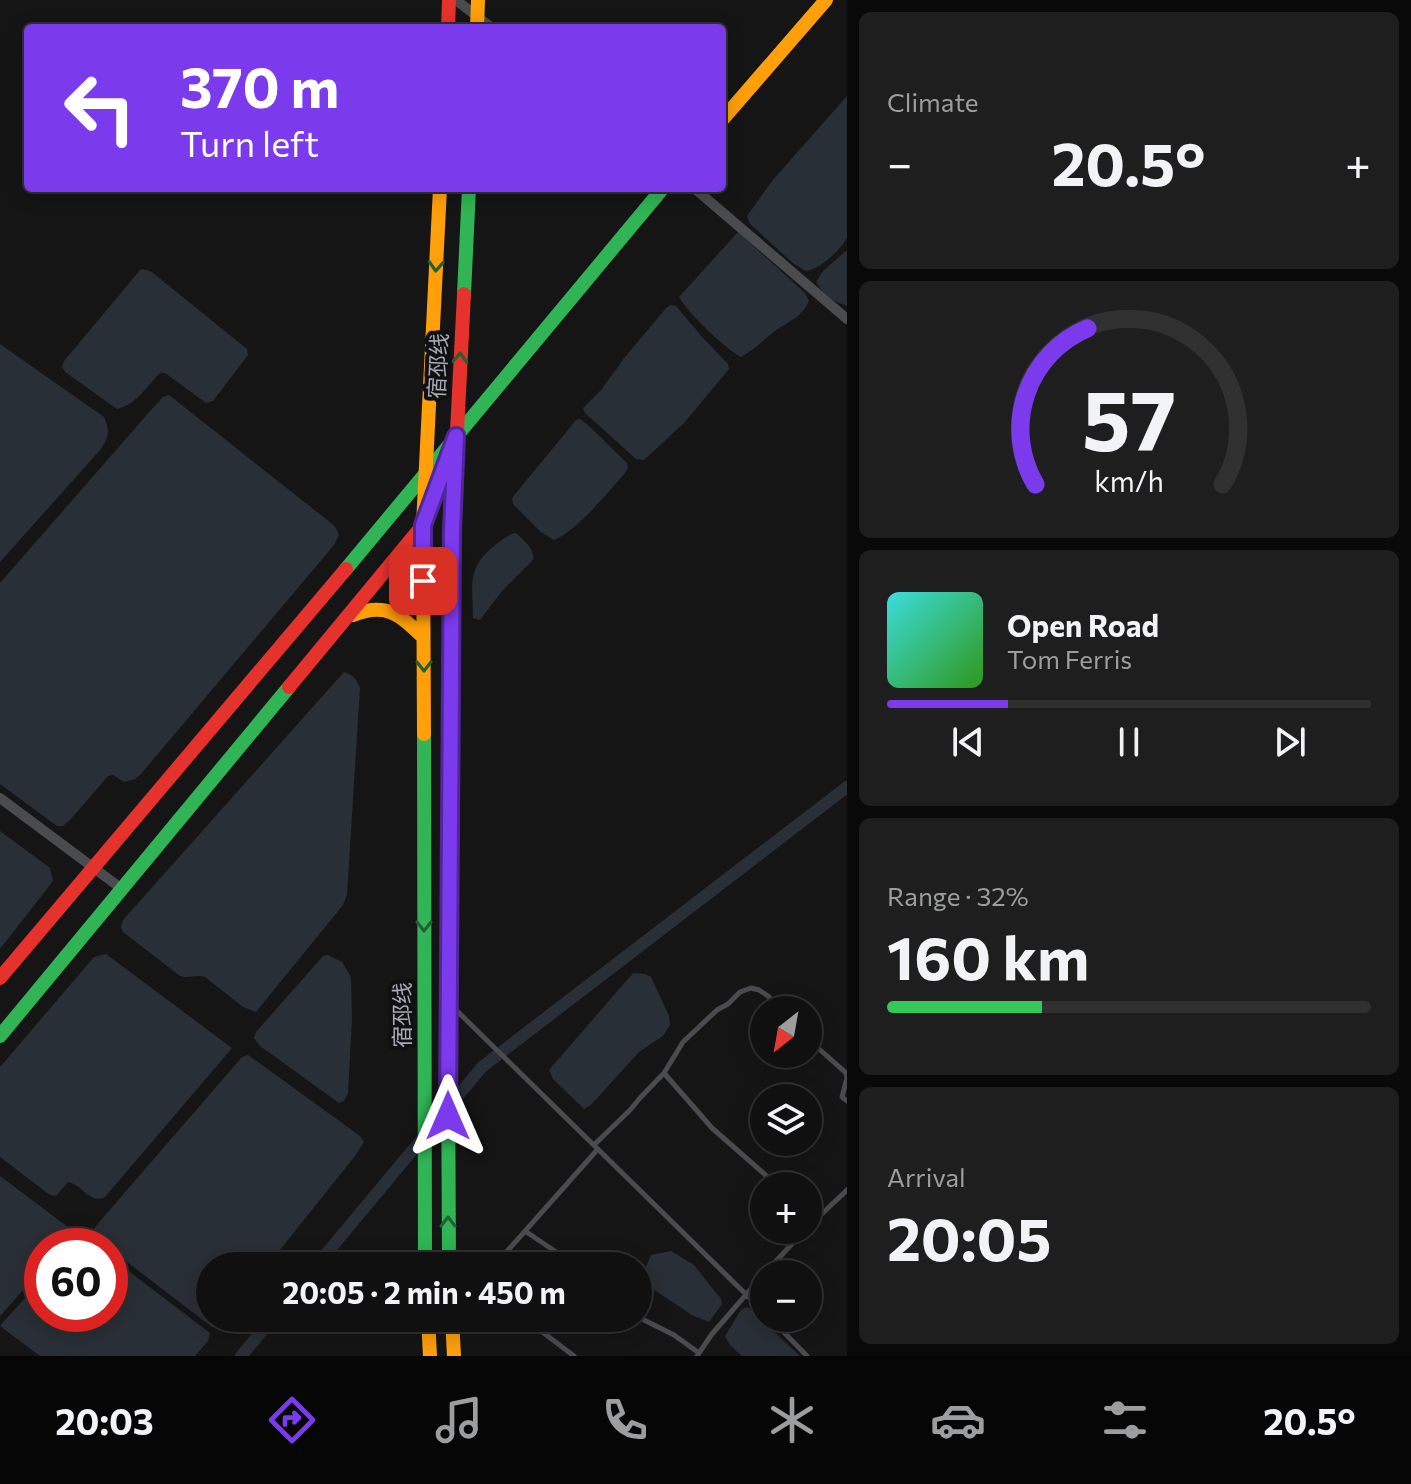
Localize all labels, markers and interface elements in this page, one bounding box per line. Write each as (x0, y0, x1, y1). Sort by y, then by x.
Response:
text: 370 m (180, 51, 339, 120)
icon: left (48, 56, 152, 160)
text: Climate (887, 86, 979, 117)
text: Turn left (180, 120, 319, 164)
text: 20.5° (1052, 125, 1206, 198)
text: − (887, 135, 912, 189)
text: + (1345, 135, 1371, 189)
one-way arrow (428, 260, 445, 273)
street label: 宿邳线 (422, 332, 453, 400)
one-way arrow (451, 351, 468, 364)
text: 57 (1082, 366, 1176, 468)
text: km/h (1094, 463, 1164, 498)
pin (389, 547, 457, 615)
icon: arrive (401, 559, 445, 603)
text: Open Road (1007, 606, 1159, 643)
text: Tom Ferris (1007, 643, 1132, 674)
one-way arrow (415, 660, 433, 673)
icon: previous (946, 720, 990, 764)
icon: pause (1107, 720, 1151, 764)
icon: next (1268, 720, 1312, 764)
text: Range · 32% (887, 880, 1029, 911)
text: 160 km (887, 919, 1089, 992)
one-way arrow (415, 920, 433, 933)
street label: 宿邳线 (388, 982, 415, 1048)
north arrow (750, 996, 822, 1068)
map controls (750, 996, 822, 1332)
position arrow (406, 1074, 490, 1158)
button: layers (750, 1084, 822, 1156)
text: Arrival (887, 1161, 966, 1192)
button: + (750, 1172, 822, 1244)
text: 20:05 (887, 1200, 1051, 1273)
one-way arrow (439, 1215, 457, 1228)
speed limit sign: 60 (24, 1228, 128, 1332)
button: − (750, 1260, 822, 1332)
text: 20:05 · 2 min · 450 m (282, 1273, 566, 1310)
icon: directions (264, 1392, 320, 1448)
icon: music (431, 1392, 487, 1448)
icon: phone (597, 1392, 653, 1448)
icon: climate (764, 1392, 820, 1448)
icon: car (930, 1392, 986, 1448)
icon: filters (1097, 1392, 1153, 1448)
text: 20:03 (55, 1398, 154, 1442)
text: 20.5° (1263, 1398, 1356, 1442)

